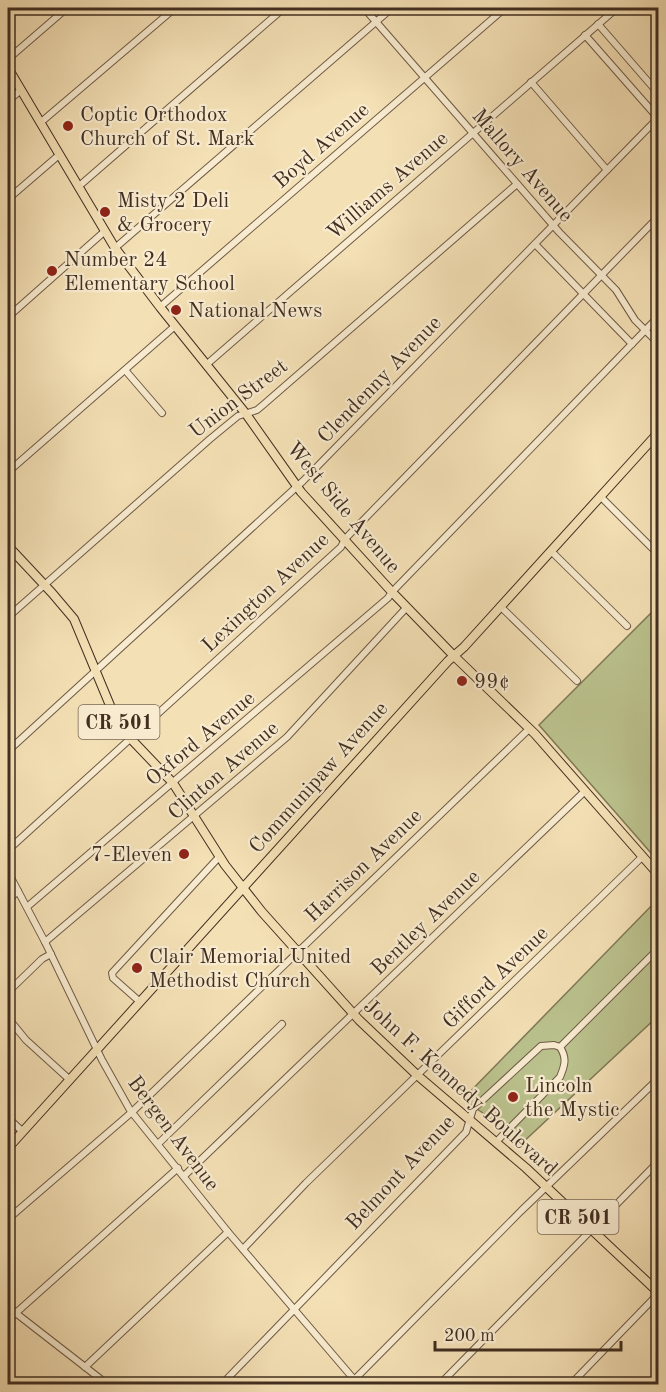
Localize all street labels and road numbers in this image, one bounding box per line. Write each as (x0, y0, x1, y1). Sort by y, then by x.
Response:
street label: Boyd Avenue (270, 99, 374, 193)
street label: Mallory Avenue (467, 105, 576, 226)
street label: Williams Avenue (323, 128, 453, 244)
street label: Clendenny Avenue (314, 312, 446, 448)
street label: Union Street (186, 356, 292, 443)
street label: West Side Avenue (282, 438, 404, 578)
street label: Lexington Avenue (199, 529, 333, 657)
street label: Oxford Avenue (142, 688, 259, 791)
street label: Communipaw Avenue (246, 698, 392, 858)
road number: CR 501 (78, 705, 160, 739)
street label: Clinton Avenue (165, 718, 283, 824)
street label: Harrison Avenue (302, 805, 426, 927)
street label: Bentley Avenue (368, 866, 484, 980)
street label: Gifford Avenue (439, 923, 553, 1033)
street label: John F. Kennedy Boulevard (359, 996, 561, 1180)
street label: Bergen Avenue (123, 1073, 223, 1195)
street label: Belmont Avenue (343, 1112, 459, 1234)
road number: CR 501 (538, 1200, 618, 1234)

